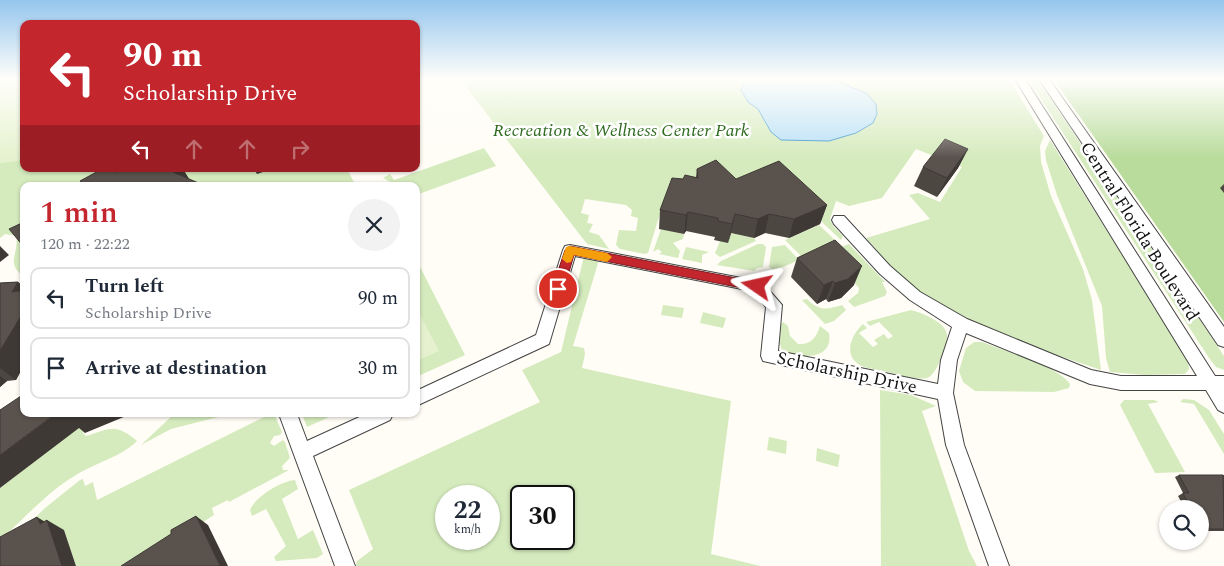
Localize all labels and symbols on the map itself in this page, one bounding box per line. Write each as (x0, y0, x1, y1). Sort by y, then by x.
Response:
park label: Recreation & Wellness Center Park (493, 117, 750, 144)
street label: Central Florida Boulevard (1073, 136, 1206, 326)
position arrow (730, 259, 782, 311)
pin (537, 268, 579, 310)
street label: Scholarship Drive (774, 344, 919, 401)
speed limit sign: 30 (510, 485, 575, 550)

